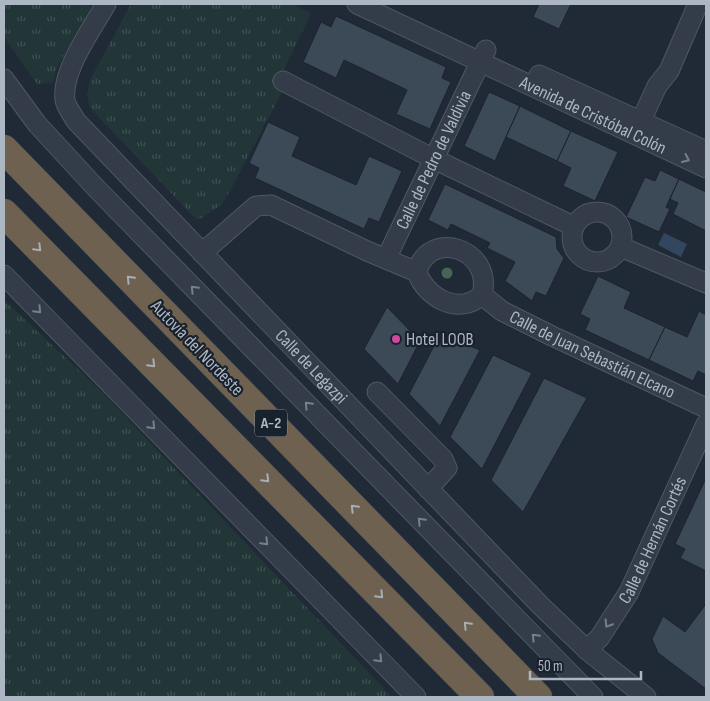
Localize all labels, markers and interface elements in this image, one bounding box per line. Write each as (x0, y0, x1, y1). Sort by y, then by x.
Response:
street label: Avenida de Cristóbal Colón (516, 71, 670, 158)
street label: Calle de Pedro de Valdivia (391, 87, 476, 232)
one-way arrow (681, 153, 690, 163)
one-way arrow (32, 242, 41, 251)
one-way arrow (127, 276, 136, 285)
one-way arrow (191, 285, 200, 294)
street label: Autovía del Nordeste (146, 295, 248, 400)
one-way arrow (32, 304, 41, 313)
street label: Calle de Juan Sebastián Elcano (506, 306, 679, 403)
street label: Calle de Legazpi (271, 325, 352, 408)
place label: Hotel LOOB (406, 329, 474, 350)
marker: Hotel LOOB (390, 333, 402, 345)
one-way arrow (146, 358, 155, 367)
one-way arrow (305, 401, 314, 410)
road number: A-2 (255, 409, 287, 436)
one-way arrow (146, 420, 155, 429)
street label: Calle de Hernán Cortés (614, 473, 691, 607)
one-way arrow (260, 474, 269, 483)
one-way arrow (350, 505, 359, 514)
one-way arrow (418, 518, 427, 527)
one-way arrow (259, 537, 268, 546)
one-way arrow (374, 589, 383, 598)
one-way arrow (604, 619, 614, 628)
one-way arrow (464, 621, 473, 630)
one-way arrow (532, 634, 541, 643)
scale bar (530, 648, 641, 680)
one-way arrow (373, 653, 382, 662)
text: 50 m (538, 657, 563, 676)

